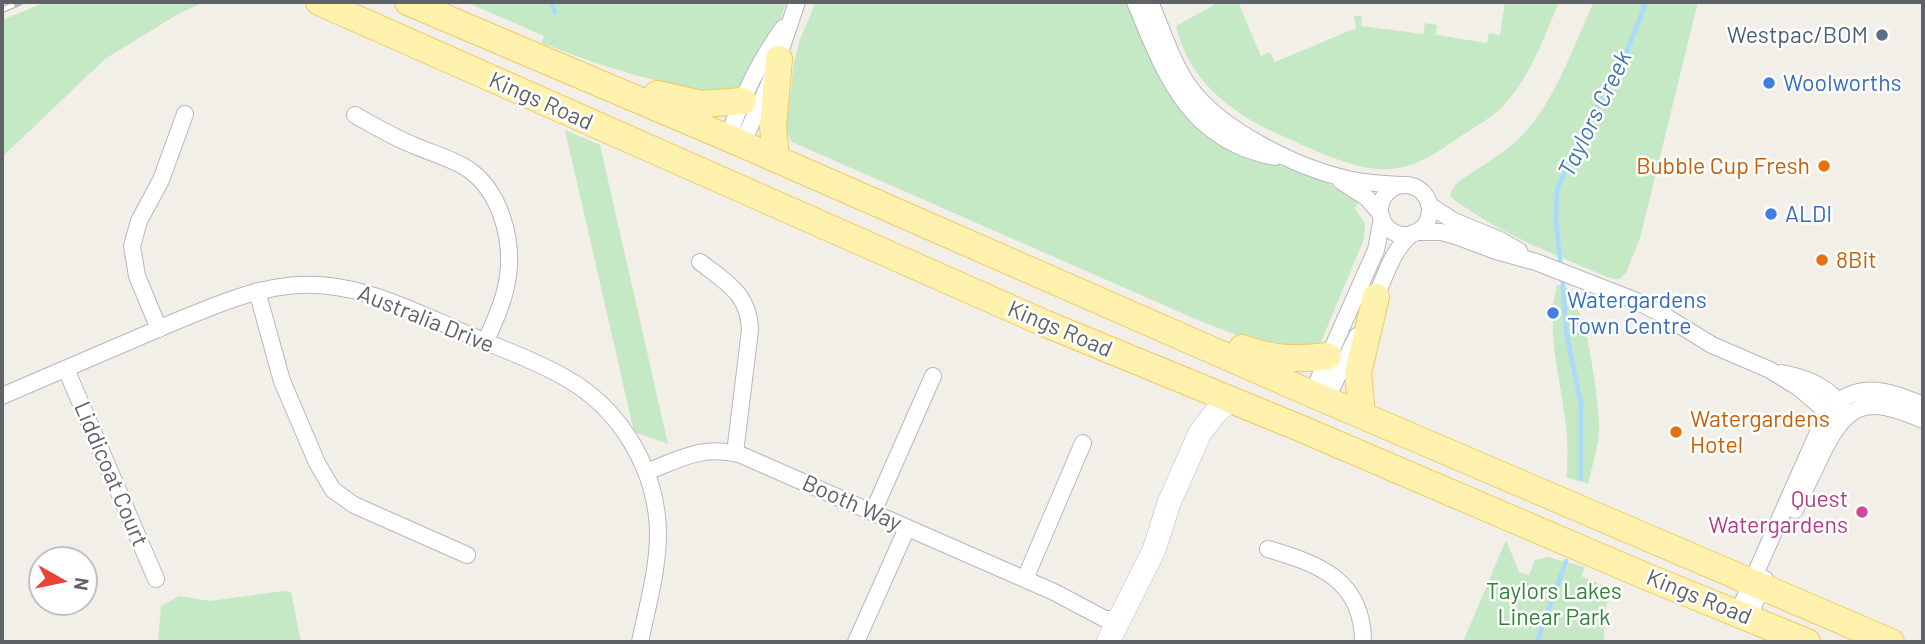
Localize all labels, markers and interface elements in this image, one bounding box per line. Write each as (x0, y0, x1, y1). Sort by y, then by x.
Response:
place label: Westpac/BOM (1727, 21, 1868, 49)
marker: Westpac/BOM (1874, 27, 1890, 43)
water label: Taylors Creek (1552, 46, 1638, 182)
street label: Kings Road (485, 66, 597, 136)
place label: Woolworths (1783, 69, 1902, 97)
marker: Woolworths (1761, 75, 1777, 91)
place label: Bubble Cup Fresh (1636, 152, 1810, 180)
marker: Bubble Cup Fresh (1816, 158, 1832, 174)
place label: ALDI (1785, 200, 1832, 228)
marker: ALDI (1763, 206, 1779, 222)
place label: 8Bit (1836, 246, 1877, 274)
marker: 8Bit (1814, 252, 1830, 268)
street label: Australia Drive (354, 279, 498, 359)
place label: Watergardens Town Centre (1567, 286, 1707, 340)
street label: Kings Road (1004, 295, 1116, 363)
marker: Watergardens Town Centre (1545, 305, 1561, 321)
street label: Liddicoat Court (68, 397, 154, 551)
place label: Watergardens Hotel (1690, 405, 1830, 459)
marker: Watergardens Hotel (1668, 424, 1684, 440)
street label: Booth Way (798, 469, 906, 537)
place label: Quest Watergardens (1708, 485, 1848, 539)
marker: Quest Watergardens (1854, 504, 1870, 520)
north arrow (28, 546, 98, 616)
street label: Kings Road (1642, 563, 1756, 631)
text: N (70, 576, 95, 592)
park label: Taylors Lakes Linear Park (1486, 577, 1622, 631)

